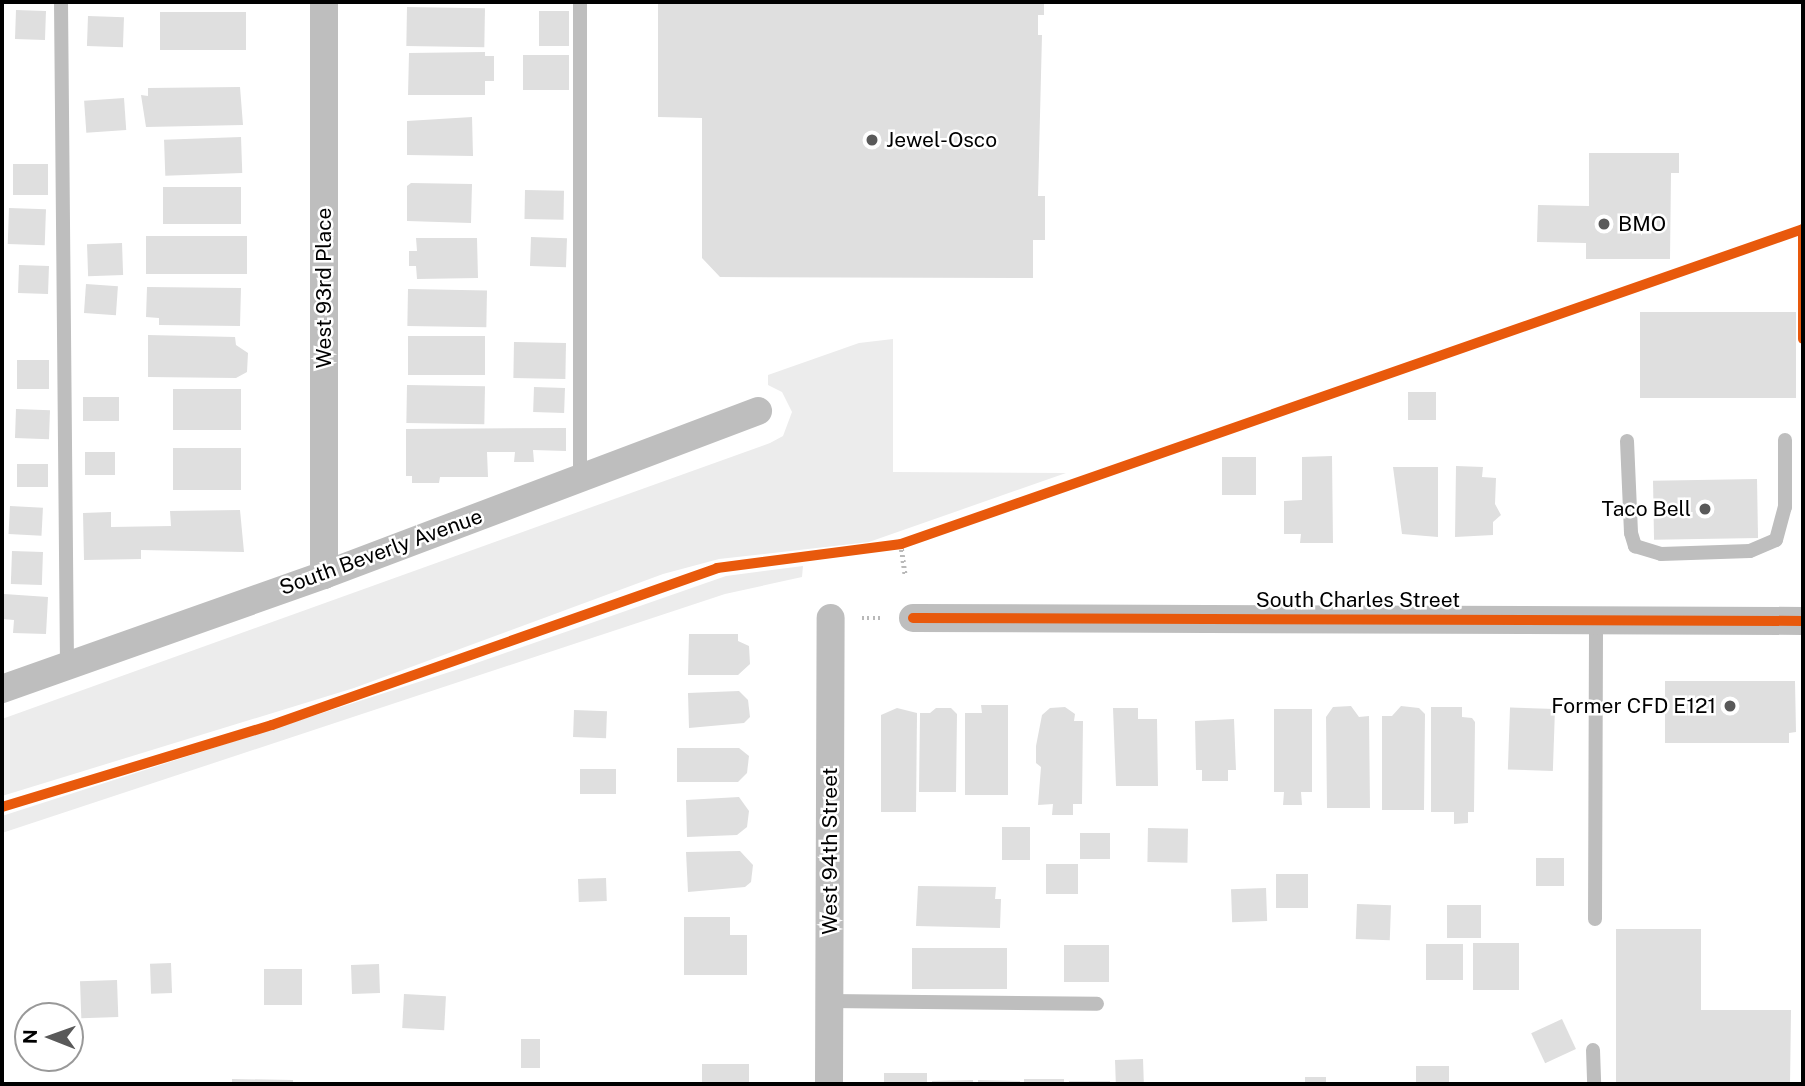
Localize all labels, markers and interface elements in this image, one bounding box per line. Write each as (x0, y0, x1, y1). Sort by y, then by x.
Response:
place label: Jewel-Osco (886, 127, 997, 153)
marker: Jewel-Osco (864, 132, 880, 148)
street label: West 93rd Place (311, 208, 337, 368)
place label: BMO (1618, 211, 1666, 237)
marker: BMO (1596, 216, 1612, 232)
place label: Taco Bell (1601, 496, 1691, 522)
marker: Taco Bell (1697, 501, 1713, 517)
street label: South Beverly Avenue (276, 504, 486, 600)
street label: South Charles Street (1256, 587, 1460, 613)
place label: Former CFD E121 (1551, 693, 1716, 719)
marker: Former CFD E121 (1722, 698, 1738, 714)
street label: West 94th Street (817, 767, 843, 935)
north arrow (14, 1002, 84, 1072)
text: N (19, 1029, 41, 1044)

